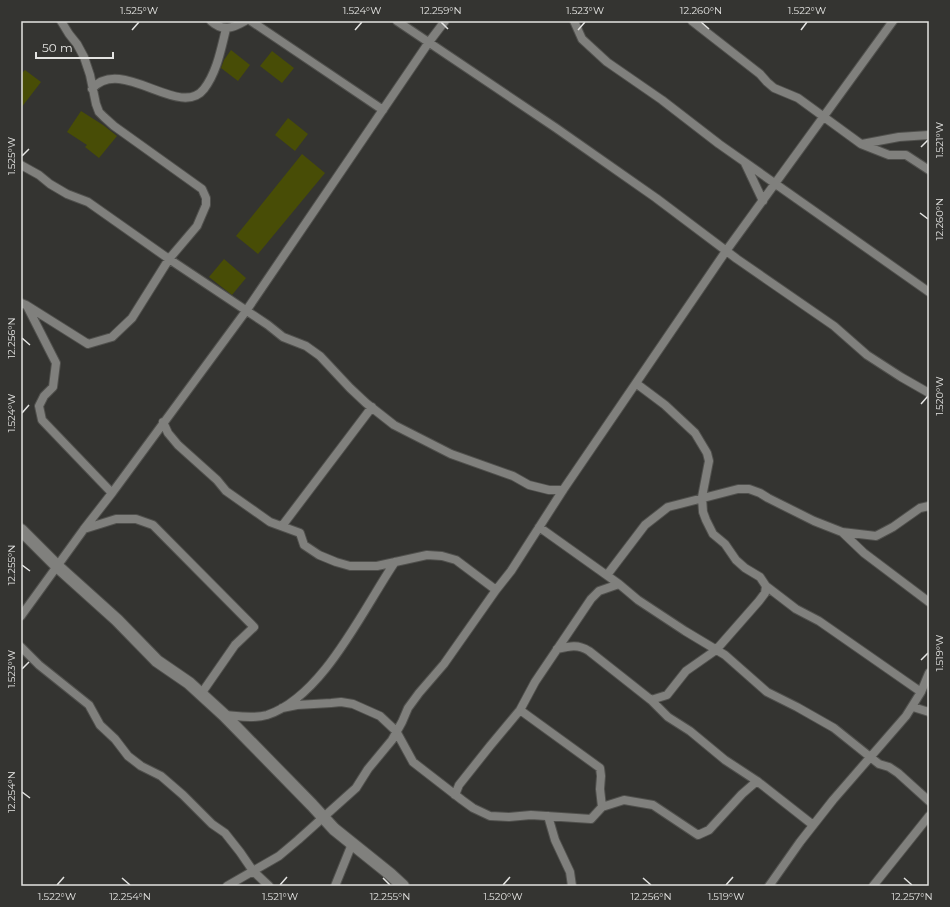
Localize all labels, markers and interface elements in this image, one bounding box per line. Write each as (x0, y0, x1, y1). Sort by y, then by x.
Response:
text: 1.525°W (120, 4, 158, 17)
text: 1.524°W (343, 4, 381, 17)
text: 12.259°N (420, 4, 462, 17)
text: 1.523°W (566, 4, 604, 17)
text: 12.260°N (680, 4, 722, 17)
text: 1.522°W (788, 4, 826, 17)
scale bar (36, 34, 113, 60)
text: 50 m (42, 40, 73, 55)
text: 1.521°W (933, 122, 946, 158)
text: 1.525°W (5, 137, 18, 175)
text: 12.260°N (933, 198, 946, 240)
text: 12.256°N (5, 317, 18, 359)
text: 1.520°W (933, 376, 946, 416)
text: 1.524°W (5, 394, 18, 432)
text: 12.255°N (5, 545, 18, 585)
text: 1.519°W (933, 635, 946, 671)
text: 1.523°W (5, 650, 18, 688)
text: 12.254°N (5, 771, 18, 813)
text: 1.522°W (38, 890, 76, 903)
text: 12.254°N (109, 890, 151, 903)
text: 1.521°W (262, 890, 298, 903)
text: 12.255°N (370, 890, 410, 903)
text: 1.520°W (483, 890, 523, 903)
text: 12.256°N (630, 890, 672, 903)
text: 1.519°W (708, 890, 744, 903)
text: 12.257°N (891, 890, 933, 903)

